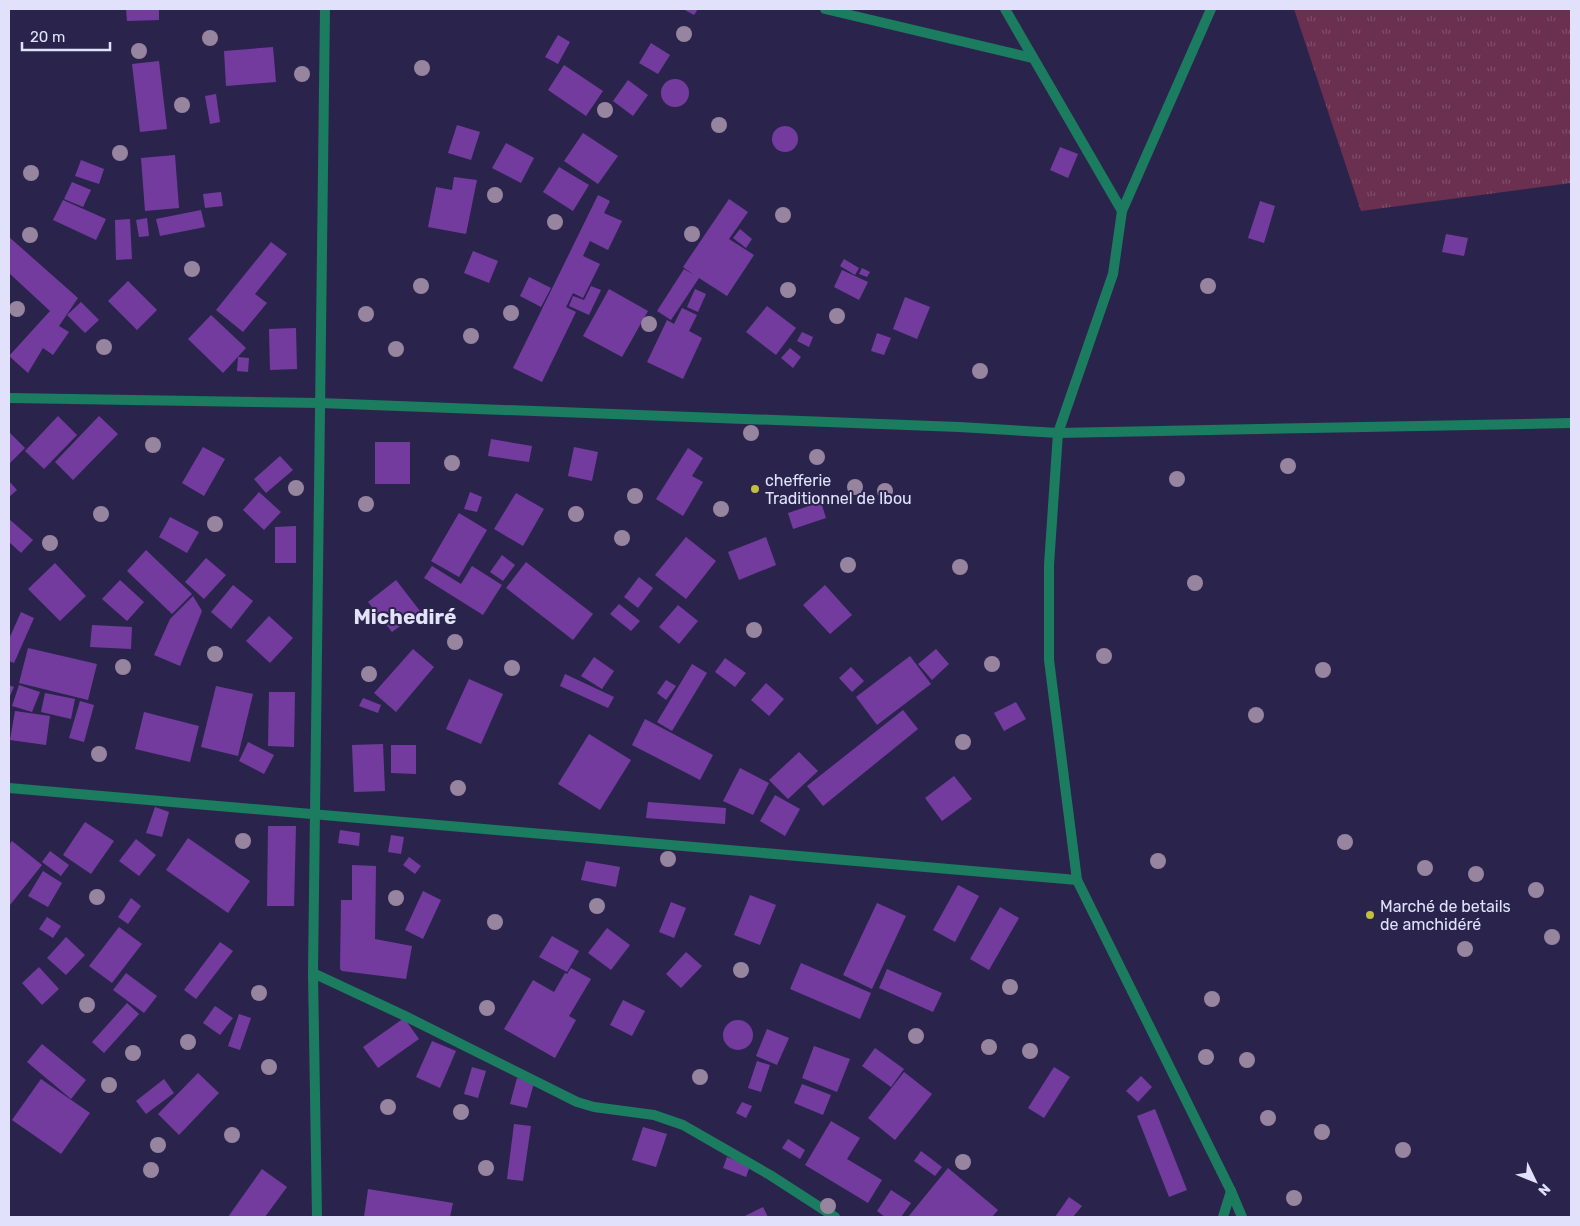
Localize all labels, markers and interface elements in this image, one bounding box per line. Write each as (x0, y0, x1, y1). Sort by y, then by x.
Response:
scale bar (22, 20, 110, 52)
text: 20 m (30, 28, 65, 46)
place label: chefferie Traditionnel de Ibou (765, 471, 912, 508)
marker: chefferie Traditionnel de Ibou (749, 483, 761, 495)
district label: Michediré (353, 604, 457, 629)
place label: Marché de betails de amchidéré (1380, 897, 1511, 934)
marker: Marché de betails de amchidéré (1364, 909, 1376, 921)
north arrow (1510, 1156, 1560, 1206)
text: N (1534, 1180, 1554, 1199)

